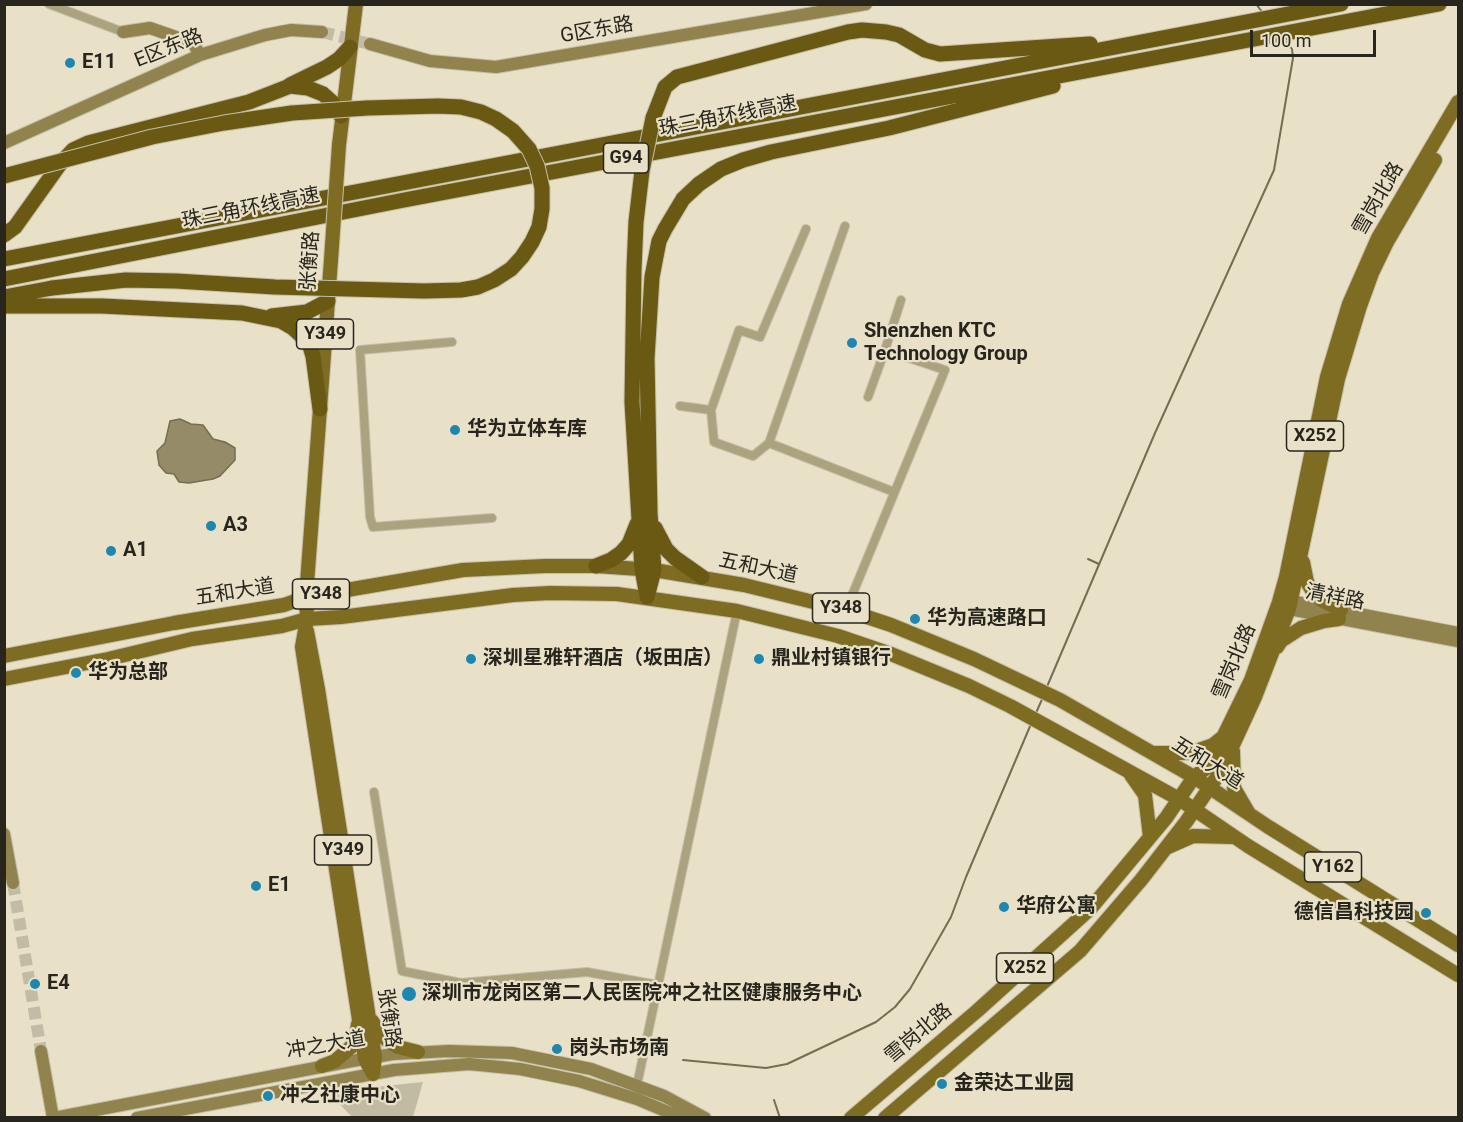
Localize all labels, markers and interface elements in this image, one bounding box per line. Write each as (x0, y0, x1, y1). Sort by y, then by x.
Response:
street label: G区东路 (559, 13, 635, 49)
scale bar (1253, 18, 1379, 56)
street label: E区东路 (131, 25, 207, 73)
text: 100 m (1261, 30, 1312, 51)
place label: E11 (82, 51, 116, 75)
marker: E11 (63, 56, 77, 70)
street label: 珠三角环线高速 (657, 92, 799, 142)
road number: G94 (604, 143, 648, 173)
street label: 雪岗北路 (1349, 158, 1409, 240)
street label: 珠三角环线高速 (180, 184, 322, 234)
street label: 张衡路 (297, 230, 325, 292)
road number: Y349 (296, 319, 354, 349)
place label: Shenzhen KTC Technology Group (864, 320, 1028, 367)
marker: Shenzhen KTC Technology Group (845, 336, 859, 350)
place label: 华为立体车库 (467, 418, 587, 442)
road number: X252 (1286, 421, 1344, 451)
marker: 华为立体车库 (448, 423, 462, 437)
place label: A3 (223, 514, 248, 538)
marker: A3 (204, 519, 218, 533)
place label: A1 (123, 539, 148, 563)
marker: A1 (104, 544, 118, 558)
street label: 五和大道 (716, 549, 800, 589)
street label: 五和大道 (194, 575, 276, 611)
road number: Y348 (292, 579, 350, 609)
street label: 清祥路 (1303, 580, 1367, 616)
road number: Y348 (812, 593, 870, 623)
place label: 华为高速路口 (927, 607, 1047, 631)
marker: 华为高速路口 (908, 612, 922, 626)
street label: 雪岗北路 (1208, 620, 1262, 704)
place label: 深圳星雅轩酒店（坂田店） (483, 647, 723, 671)
place label: 鼎业村镇银行 (771, 647, 891, 671)
marker: 深圳星雅轩酒店（坂田店） (464, 652, 478, 666)
marker: 鼎业村镇银行 (752, 652, 766, 666)
place label: 华为总部 (88, 661, 168, 685)
marker: 华为总部 (69, 666, 83, 680)
street label: 五和大道 (1167, 733, 1247, 795)
road number: Y349 (314, 835, 372, 865)
road number: Y162 (1304, 852, 1362, 882)
place label: E1 (268, 874, 291, 898)
marker: E1 (249, 879, 263, 893)
place label: 华府公寓 (1016, 895, 1096, 919)
marker: 华府公寓 (997, 900, 1011, 914)
place label: 德信昌科技园 (1294, 901, 1414, 925)
marker: 德信昌科技园 (1419, 906, 1433, 920)
road number: X252 (996, 953, 1054, 983)
place label: E4 (47, 972, 70, 996)
marker: E4 (28, 977, 42, 991)
place label: 深圳市龙岗区第二人民医院冲之社区健康服务中心 (422, 982, 862, 1006)
marker: 深圳市龙岗区第二人民医院冲之社区健康服务中心 (400, 985, 418, 1003)
street label: 张衡路 (372, 987, 404, 1049)
street label: 雪岗北路 (881, 999, 957, 1069)
street label: 冲之大道 (285, 1027, 367, 1065)
place label: 岗头市场南 (569, 1037, 669, 1061)
marker: 岗头市场南 (550, 1042, 564, 1056)
place label: 金荣达工业园 (954, 1072, 1074, 1096)
marker: 金荣达工业园 (935, 1077, 949, 1091)
place label: 冲之社康中心 (280, 1084, 400, 1108)
marker: 冲之社康中心 (261, 1089, 275, 1103)

